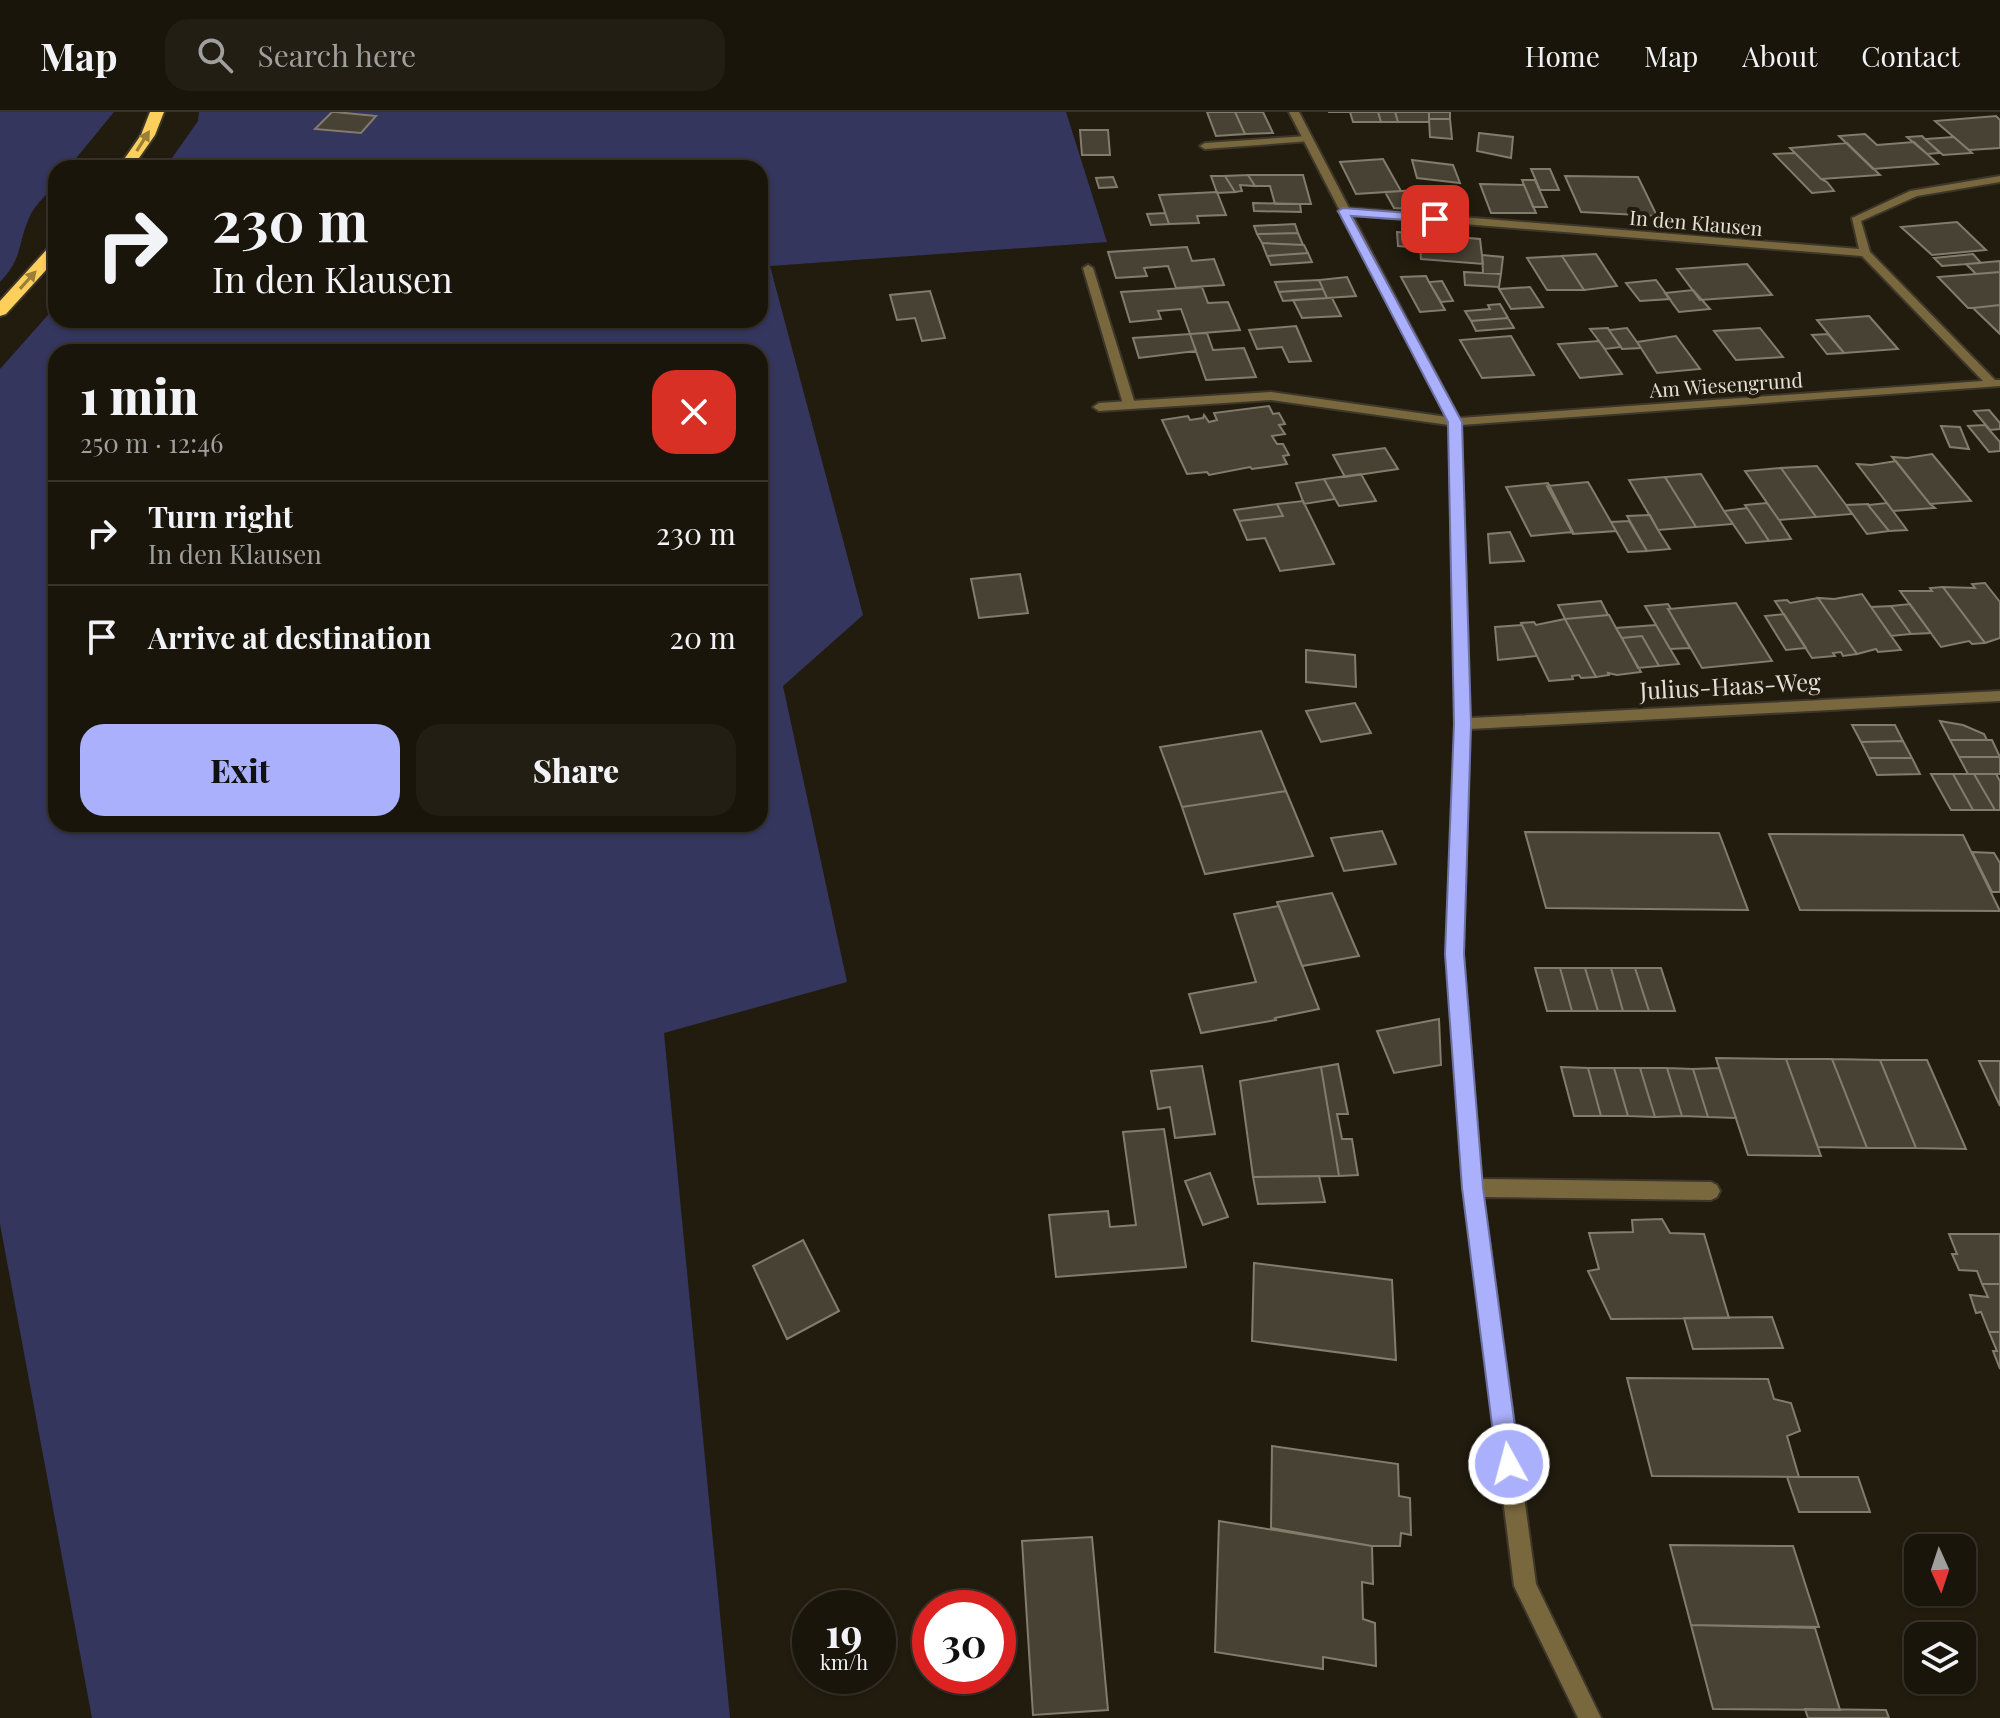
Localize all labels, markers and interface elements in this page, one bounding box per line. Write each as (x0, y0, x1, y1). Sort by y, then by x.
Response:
search box (165, 19, 725, 91)
text: Map (40, 30, 117, 81)
icon: search (193, 33, 237, 77)
text: Search here (257, 35, 416, 75)
text: Home (1525, 37, 1600, 74)
text: Map (1644, 37, 1698, 74)
text: About (1742, 37, 1817, 74)
text: Contact (1861, 37, 1960, 74)
one-way arrow (136, 130, 150, 152)
text: 230 m (212, 182, 368, 257)
pin (1401, 185, 1469, 253)
icon: right (80, 192, 184, 296)
icon: arrive (1413, 197, 1457, 241)
street label: In den Klausen (1628, 203, 1764, 241)
text: In den Klausen (212, 254, 453, 302)
one-way arrow (18, 271, 36, 290)
text: 1 min (80, 363, 198, 427)
street label: Am Wiesengrund (1647, 365, 1804, 403)
button: close (652, 370, 736, 454)
text: 250 m · 12:46 (80, 425, 224, 460)
text: Turn right (148, 496, 293, 536)
icon: right (80, 511, 124, 555)
text: 230 m (656, 513, 736, 553)
text: In den Klausen (148, 536, 322, 571)
icon: arrive (80, 615, 124, 659)
text: Arrive at destination (148, 617, 431, 657)
text: 20 m (670, 617, 736, 657)
street label: Julius-Haas-Weg (1638, 664, 1822, 706)
button: Exit (80, 724, 400, 816)
button: Share (416, 724, 736, 816)
position arrow (1467, 1422, 1551, 1506)
north arrow (1904, 1534, 1976, 1606)
map controls (1904, 1534, 1976, 1694)
speed limit sign: 30 (912, 1590, 1016, 1694)
text: 19 (825, 1605, 863, 1658)
button: layers (1904, 1622, 1976, 1694)
text: km/h (820, 1648, 868, 1675)

